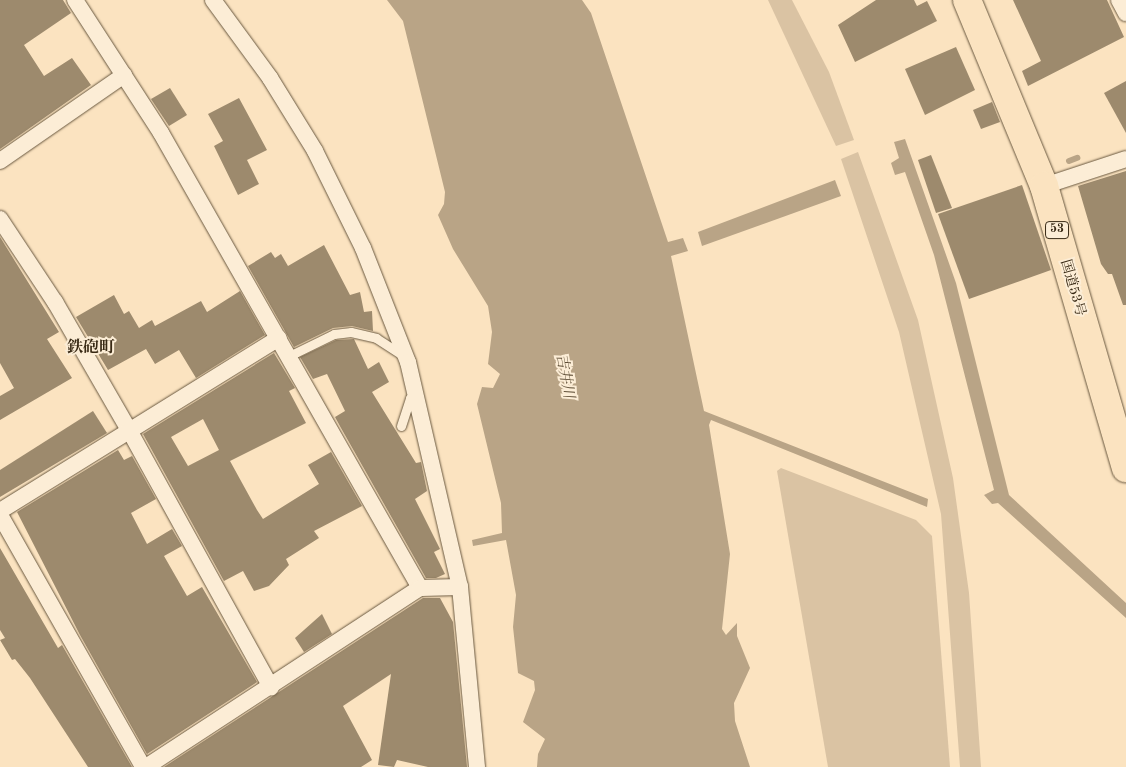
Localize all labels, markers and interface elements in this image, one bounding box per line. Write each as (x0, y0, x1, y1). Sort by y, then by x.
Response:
road number: 53 (1044, 220, 1070, 240)
street label: 国道53号 (1057, 258, 1089, 318)
district label: 鉄砲町 (67, 338, 115, 358)
water label: 吉井川 (551, 352, 577, 400)

